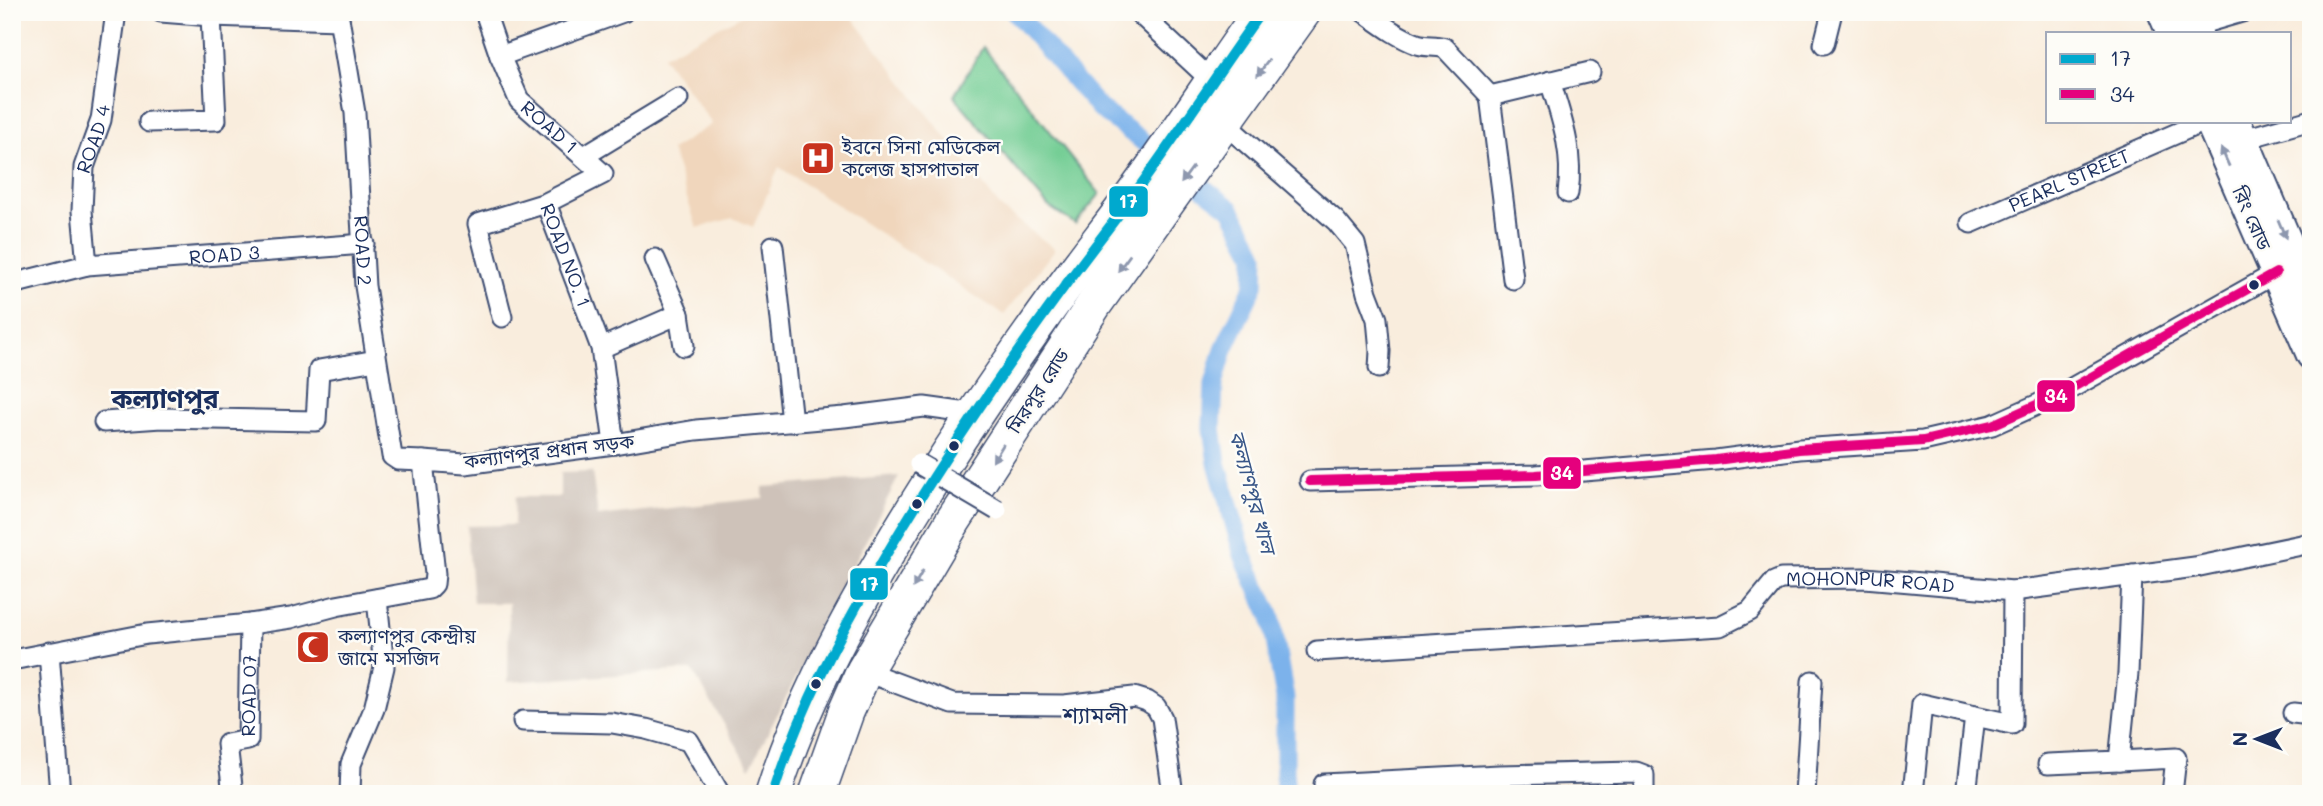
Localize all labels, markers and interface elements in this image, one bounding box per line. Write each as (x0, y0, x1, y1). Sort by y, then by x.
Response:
legend (2046, 32, 2292, 122)
text: 17 (2110, 44, 2131, 71)
one-way arrow (1257, 59, 1271, 77)
text: 34 (2110, 80, 2135, 107)
street label: ROAD 1 (516, 95, 584, 158)
street label: ROAD 4 (70, 103, 115, 176)
place label: ইবনে সিনা মেডিকেল কলেজ হাসপাতাল (841, 134, 1002, 181)
hospital icon: ইবনে সিনা মেডিকেল কলেজ হাসপাতাল (799, 139, 837, 177)
street label: PEARL STREET (2004, 142, 2133, 217)
one-way arrow (2219, 147, 2231, 167)
one-way arrow (1181, 166, 1195, 184)
street label: রিং রোড (2227, 181, 2278, 254)
line badge: 17 (1108, 185, 1149, 218)
text: 17 (1118, 188, 1138, 213)
street label: ROAD NO. 1 (535, 200, 597, 310)
street label: ROAD 2 (349, 215, 378, 286)
one-way arrow (2277, 218, 2288, 239)
street label: ROAD 3 (188, 239, 260, 269)
one-way arrow (1117, 254, 1131, 272)
unlabelled marker (2247, 278, 2261, 292)
street label: মিরপুর রোড (1000, 343, 1074, 439)
line badge: 34 (2036, 379, 2076, 413)
district label: কল্যাণপুর (110, 381, 219, 416)
text: 34 (2044, 383, 2068, 408)
water label: কল্যাণপুর খাল (1224, 427, 1284, 559)
street label: কল্যাণপুর প্রধান সড়ক (461, 428, 636, 473)
unlabelled marker (947, 439, 961, 453)
one-way arrow (992, 443, 1005, 463)
line badge: 34 (1542, 456, 1582, 490)
text: 34 (1550, 460, 1574, 485)
unlabelled marker (910, 497, 924, 511)
street label: MOHONPUR ROAD (1786, 565, 1956, 598)
line badge: 17 (849, 567, 889, 601)
one-way arrow (912, 569, 924, 589)
text: 17 (859, 571, 879, 596)
place label: কল্যাণপুর কেন্দ্রীয় জামে মসজিদ (337, 623, 477, 670)
mosque icon: কল্যাণপুর কেন্দ্রীয় জামে মসজিদ (294, 628, 332, 666)
street label: ROAD 07 (235, 655, 261, 737)
unlabelled marker (809, 677, 823, 691)
district label: শ্যামলী (1062, 699, 1128, 729)
north arrow (2222, 704, 2292, 774)
text: N (2227, 732, 2252, 746)

